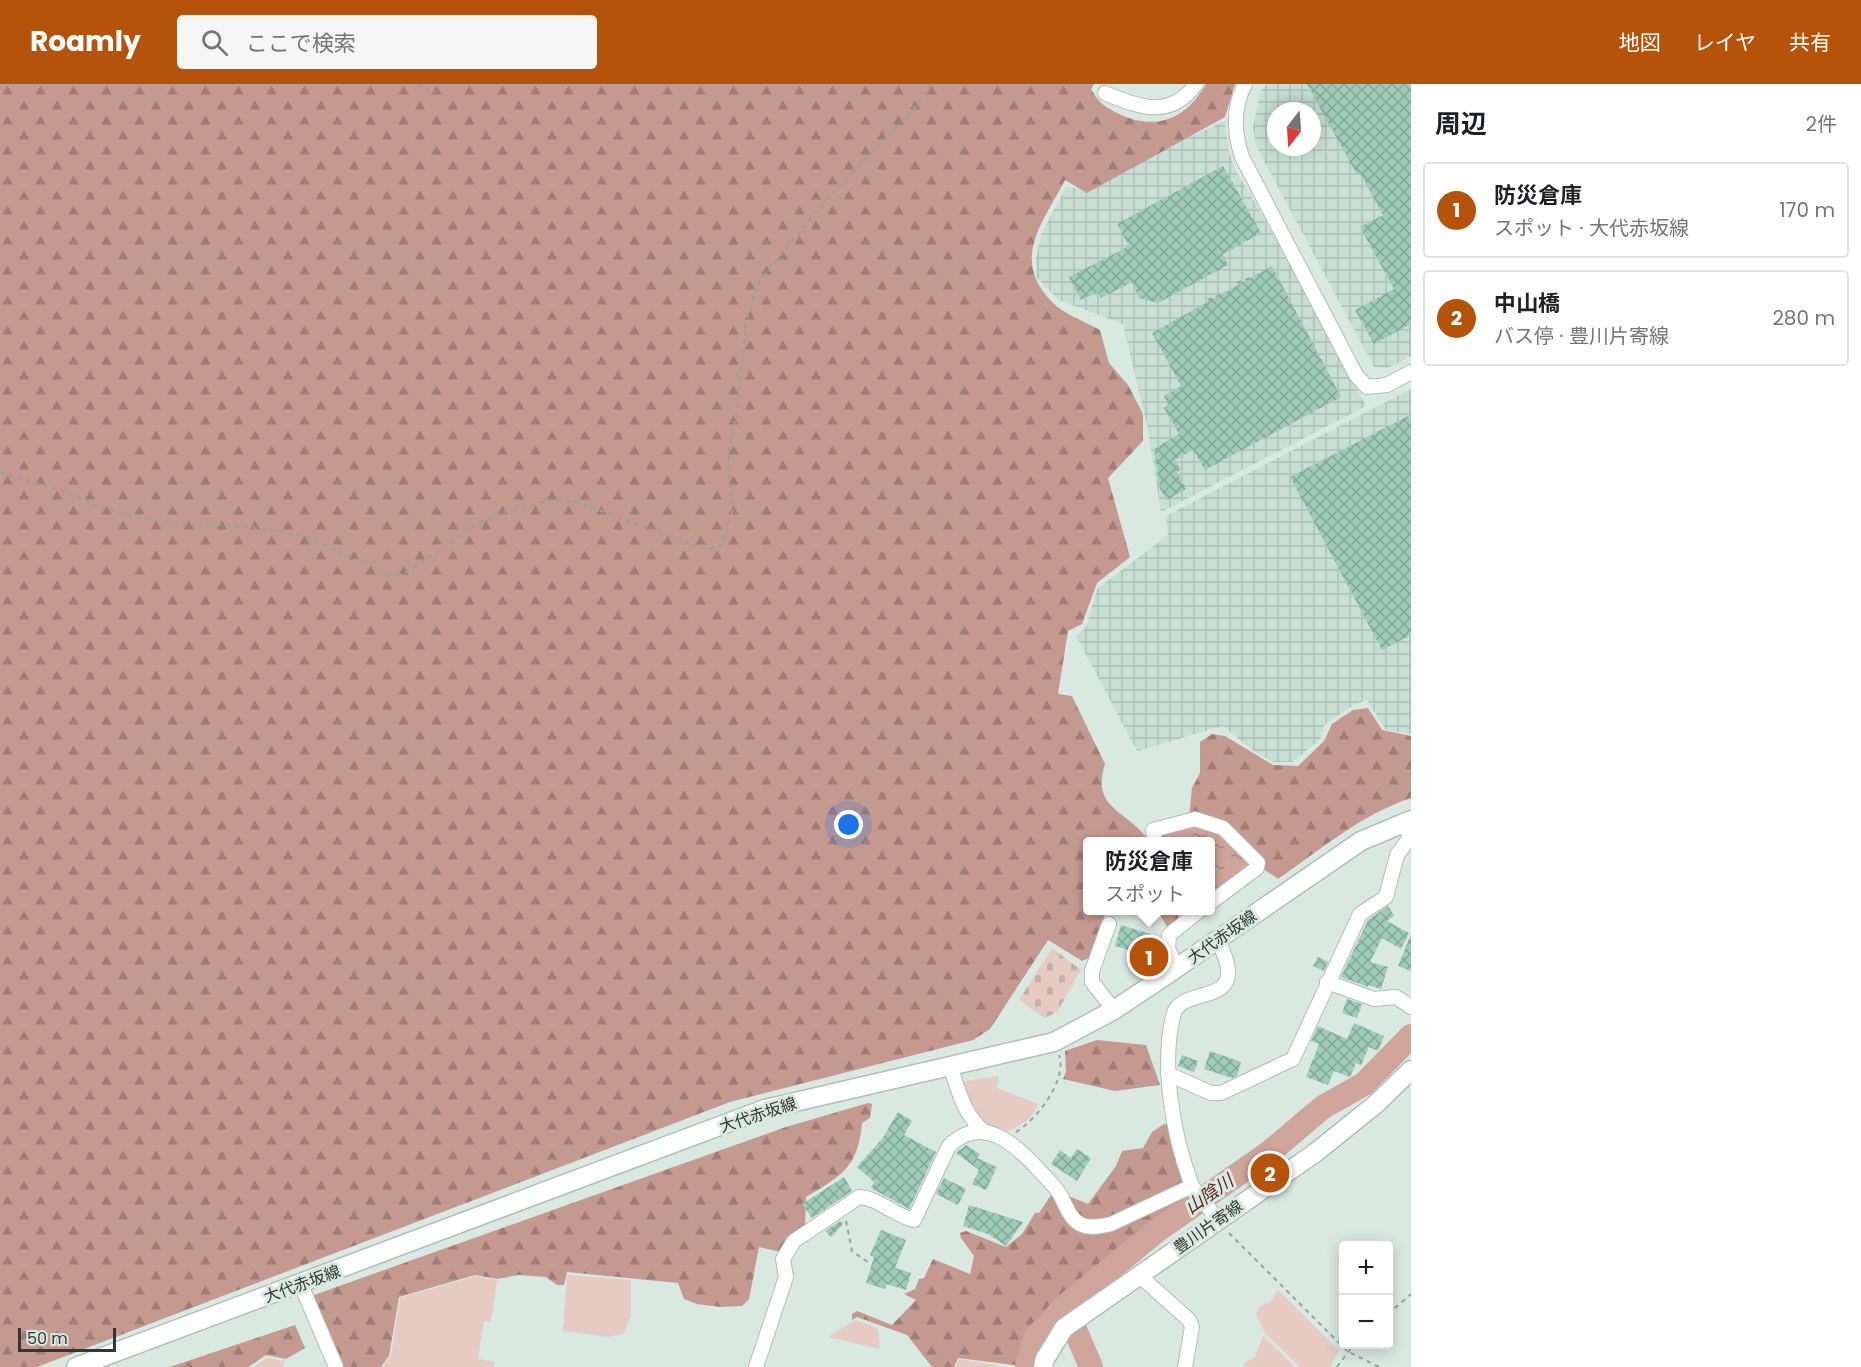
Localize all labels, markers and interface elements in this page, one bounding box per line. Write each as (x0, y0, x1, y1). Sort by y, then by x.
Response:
search box (177, 15, 597, 69)
text: Roamly (30, 22, 141, 61)
icon: search (198, 26, 231, 59)
text: ここで検索 (246, 28, 356, 59)
text: 地図 (1619, 28, 1661, 57)
text: レイヤ (1694, 28, 1756, 57)
text: 共有 (1789, 28, 1831, 57)
north arrow (1267, 102, 1321, 156)
text: 周辺 (1435, 106, 1487, 142)
text: 2件 (1806, 110, 1837, 138)
text: 防災倉庫 (1494, 180, 1582, 211)
text: 1 (1453, 196, 1460, 224)
text: 170 m (1779, 196, 1835, 224)
text: スポット · 大代赤坂線 (1494, 214, 1689, 242)
text: 中山橋 (1494, 288, 1560, 319)
text: 2 (1451, 304, 1462, 332)
text: 280 m (1772, 304, 1835, 332)
text: バス停 · 豊川片寄線 (1494, 322, 1669, 350)
your location (834, 810, 863, 839)
popup (1083, 837, 1215, 915)
text: 防災倉庫 (1105, 846, 1193, 877)
text: スポット (1105, 880, 1185, 908)
street label: 大代赤坂線 (1183, 905, 1261, 969)
pin: 1 (1130, 934, 1168, 980)
street label: 大代赤坂線 (716, 1092, 800, 1138)
pin: 2 (1250, 1150, 1290, 1196)
water label: 山陰川 (1180, 1167, 1240, 1220)
street label: 豊川片寄線 (1169, 1195, 1247, 1259)
map controls (1339, 1241, 1393, 1349)
button: + (1339, 1241, 1393, 1295)
street label: 大代赤坂線 (260, 1260, 344, 1308)
button: − (1339, 1295, 1393, 1349)
scale bar (18, 1325, 116, 1352)
text: 50 m (27, 1327, 68, 1350)

